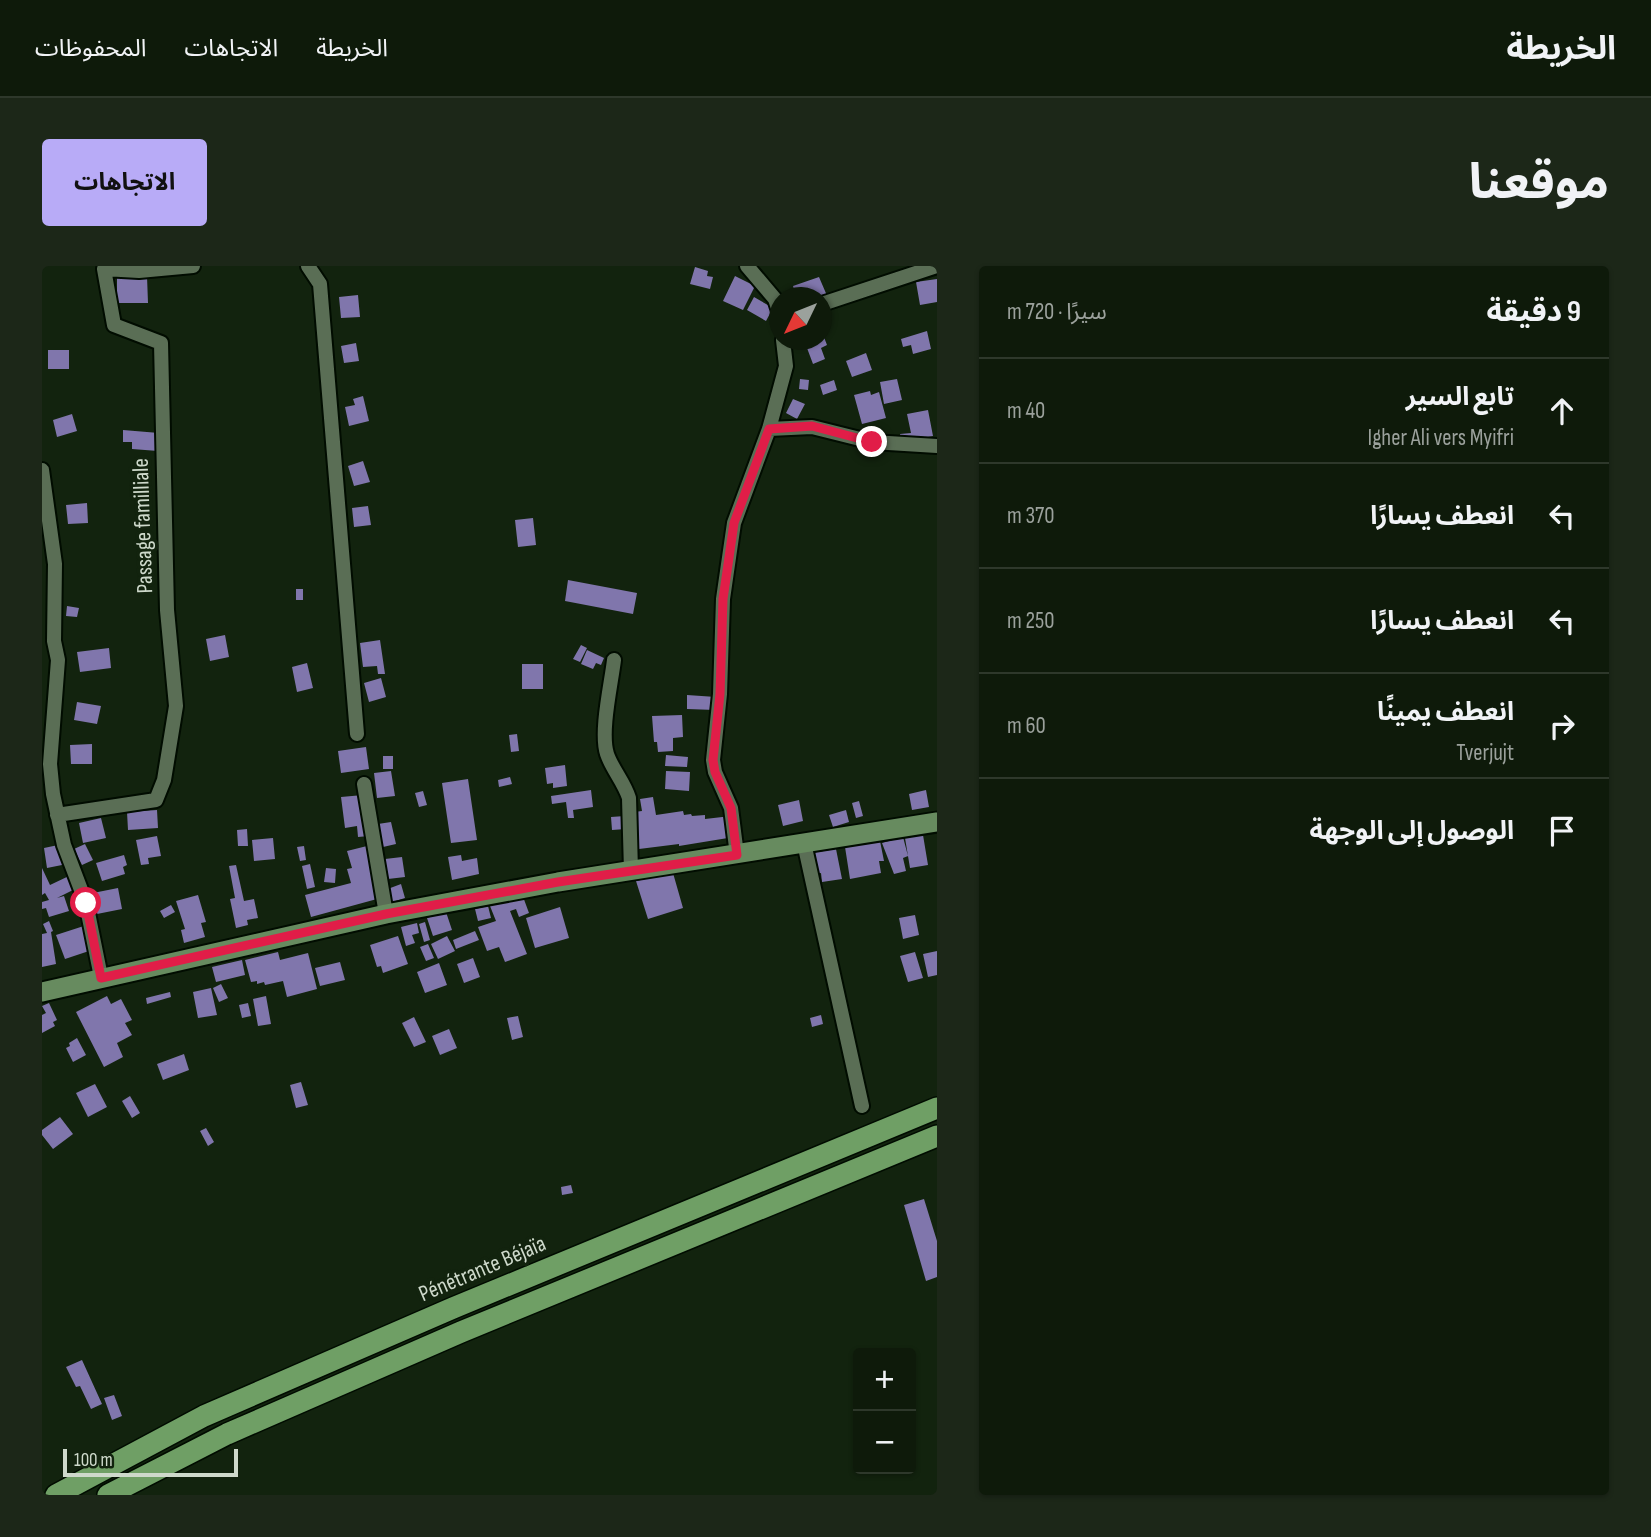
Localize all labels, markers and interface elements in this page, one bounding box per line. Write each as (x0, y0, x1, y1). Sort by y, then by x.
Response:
text: الخريطة (1506, 29, 1616, 69)
text: المحفوظات (35, 34, 146, 63)
text: الاتجاهات (184, 34, 278, 63)
text: الخريطة (316, 34, 388, 63)
button: الاتجاهات (42, 139, 207, 226)
text: موقعنا (1469, 154, 1609, 213)
north arrow (769, 287, 832, 350)
text: 9 دقيقة (1487, 294, 1581, 330)
text: سيرًا · 720 m (1007, 298, 1107, 326)
text: تابع السير (1406, 382, 1514, 413)
icon: ahead (1543, 392, 1581, 430)
text: 40 m (1007, 397, 1045, 425)
text: Igher Ali vers Myifri (1368, 424, 1514, 452)
route end (856, 426, 887, 457)
street label: Passage familliale (127, 458, 159, 594)
icon: left (1543, 497, 1581, 535)
text: انعطف يسارًا (1370, 501, 1514, 532)
text: 370 m (1007, 502, 1054, 530)
icon: left (1543, 602, 1581, 640)
text: انعطف يسارًا (1370, 606, 1514, 637)
text: 250 m (1007, 607, 1054, 635)
text: انعطف يمينًا (1377, 697, 1514, 728)
icon: right (1543, 707, 1581, 745)
text: 60 m (1007, 712, 1046, 740)
text: Tverjujt (1456, 739, 1514, 767)
icon: arrive (1543, 812, 1581, 850)
text: الوصول إلى الوجهة (1310, 816, 1514, 847)
route start (70, 887, 101, 918)
street label: Pénétrante Béjaïa (415, 1230, 550, 1308)
map controls (853, 1348, 916, 1474)
button: + (853, 1348, 916, 1411)
button: − (853, 1411, 916, 1474)
scale bar (63, 1446, 238, 1478)
text: 100 m (74, 1449, 113, 1472)

